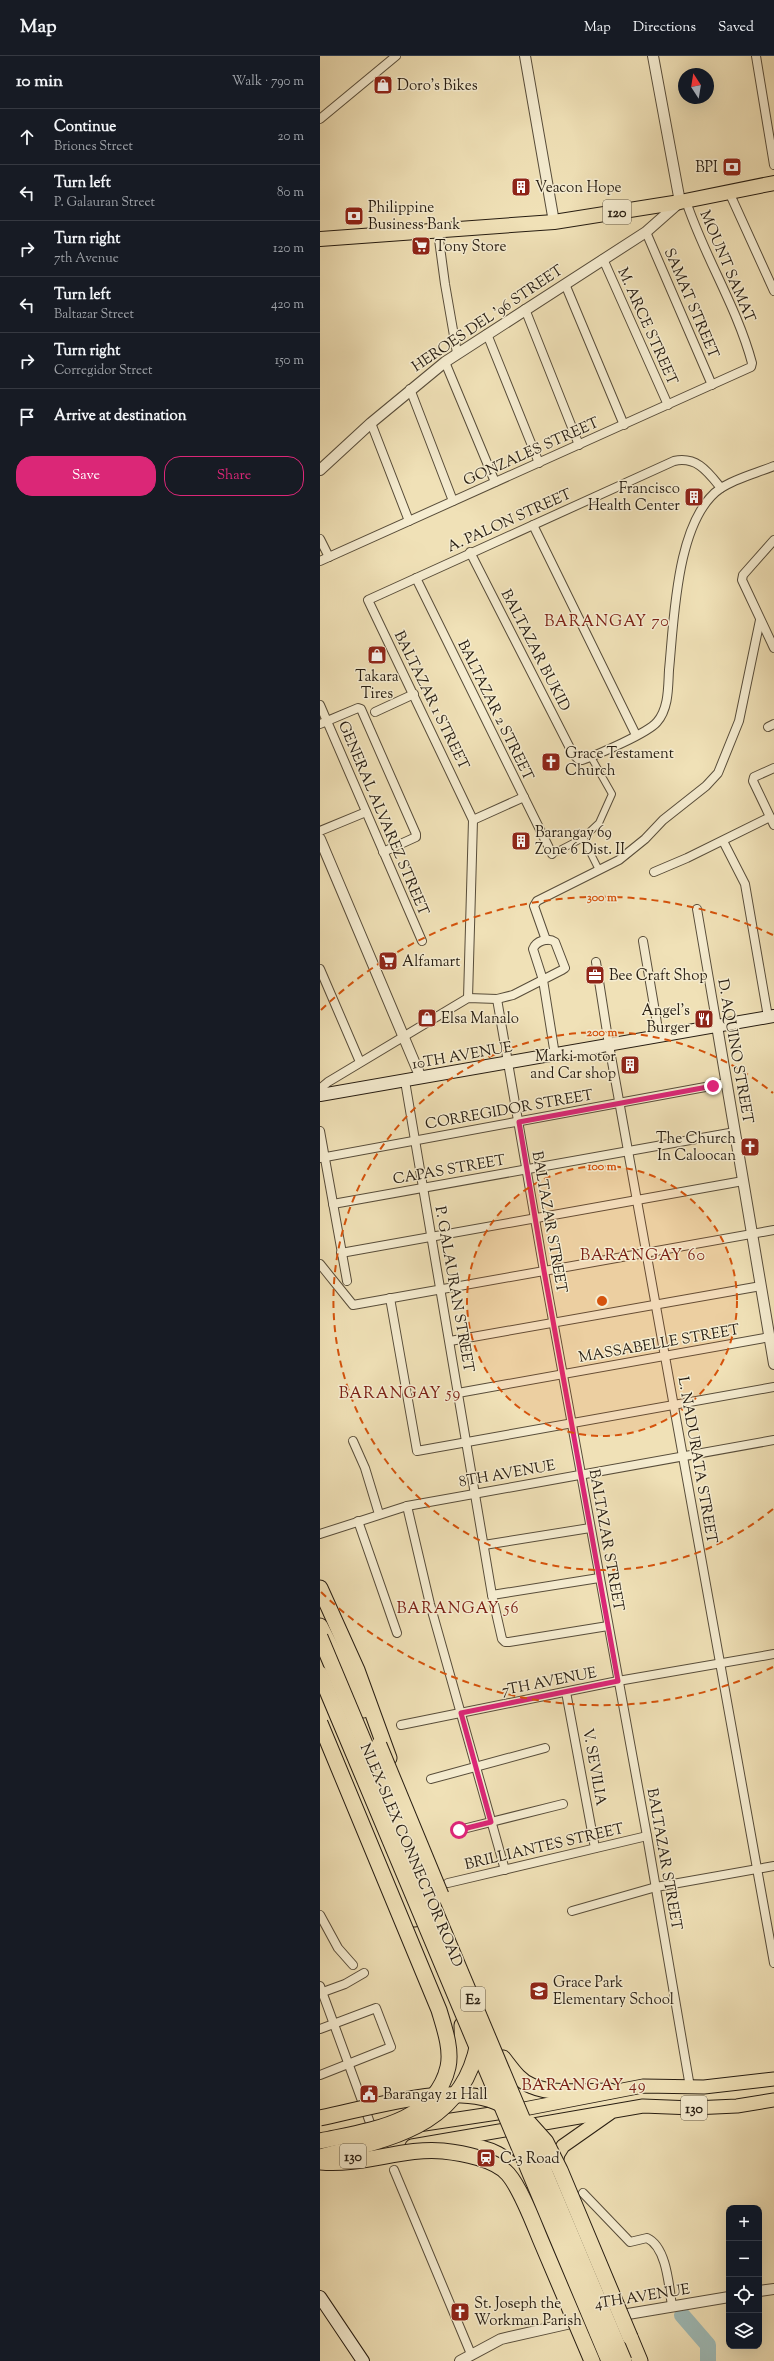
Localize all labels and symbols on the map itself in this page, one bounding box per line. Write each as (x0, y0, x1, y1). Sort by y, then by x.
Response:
north arrow (678, 68, 714, 104)
shop icon: Doro's Bikes (372, 74, 394, 96)
place label: Doro's Bikes (397, 76, 478, 97)
bank icon: BPI (721, 156, 743, 178)
place label: BPI (695, 158, 718, 179)
building icon: Veacon Hope (510, 176, 532, 198)
place label: Veacon Hope (535, 178, 622, 199)
place label: Philippine Business Bank (368, 198, 460, 236)
road number: 120 (603, 200, 631, 224)
bank icon: Philippine Business Bank (343, 205, 365, 227)
street label: MOUNT SAMAT (693, 207, 760, 326)
supermarket icon: Tony Store (410, 235, 432, 257)
place label: Tony Store (435, 237, 506, 258)
street label: SAMAT STREET (658, 245, 724, 362)
street label: HEROES DEL '96 STREET (408, 260, 568, 378)
street label: M. ARCE STREET (611, 265, 682, 389)
street label: GONZALES STREET (460, 413, 603, 492)
place label: Francisco Health Center (588, 479, 680, 517)
street label: A. PALON STREET (444, 484, 576, 558)
building icon: Francisco Health Center (683, 486, 705, 508)
street label: BALTAZAR BUKID (495, 586, 575, 715)
district label: BARANGAY 70 (544, 611, 670, 634)
street label: BALTAZAR 1 STREET (388, 628, 474, 774)
street label: BALTAZAR 2 STREET (451, 637, 538, 785)
shop icon: Takara Tires (366, 644, 388, 666)
place label: Takara Tires (355, 667, 399, 705)
street label: GENERAL ALVAREZ STREET (332, 718, 433, 920)
place label: Grace Testament Church (565, 744, 674, 782)
church icon: Grace Testament Church (540, 751, 562, 773)
place label: Barangay 69 Zone 6 Dist. II (535, 823, 625, 861)
building icon: Barangay 69 Zone 6 Dist. II (510, 830, 532, 852)
text: 300 m (587, 889, 617, 907)
supermarket icon: Alfamart (377, 950, 399, 972)
place label: Alfamart (402, 952, 460, 973)
office icon: Bee Craft Shop (584, 964, 606, 986)
place label: Bee Craft Shop (609, 966, 708, 987)
street label: D. AQUINO STREET (711, 977, 758, 1126)
place label: Angel's Burger (642, 1001, 690, 1039)
shop icon: Elsa Manalo (416, 1007, 438, 1029)
restaurant icon: Angel's Burger (693, 1008, 715, 1030)
place label: Elsa Manalo (441, 1009, 519, 1030)
text: 200 m (587, 1024, 617, 1042)
street label: 10TH AVENUE (410, 1037, 514, 1076)
place label: Marki motor and Car shop (530, 1047, 616, 1085)
building icon: Marki motor and Car shop (619, 1054, 641, 1076)
route end (704, 1077, 722, 1095)
street label: CORREGIDOR STREET (424, 1085, 595, 1136)
place label: The Church In Caloocan (656, 1129, 736, 1167)
church icon: The Church In Caloocan (739, 1136, 761, 1158)
street label: CAPAS STREET (391, 1150, 508, 1191)
street label: BALTAZAR STREET (526, 1150, 571, 1295)
text: 100 m (586, 1158, 617, 1176)
street label: P. GALAURAN STREET (429, 1204, 479, 1374)
district label: BARANGAY 60 (580, 1245, 706, 1268)
centre of rings (595, 1294, 609, 1308)
street label: MASSABELLE STREET (577, 1320, 742, 1369)
street label: L. NADURATA STREET (671, 1375, 722, 1546)
district label: BARANGAY 59 (339, 1383, 461, 1406)
street label: 8TH AVENUE (457, 1456, 557, 1493)
street label: BALTAZAR STREET (583, 1468, 628, 1613)
district label: BARANGAY 56 (397, 1598, 519, 1621)
street label: 7TH AVENUE (500, 1663, 599, 1702)
street label: V. SEVILIA (576, 1727, 611, 1808)
street label: NLEX-SLEX CONNECTOR ROAD (354, 1741, 467, 1971)
street label: BALTAZAR STREET (641, 1787, 686, 1932)
street label: BRILLIANTES STREET (463, 1819, 627, 1876)
route start (450, 1821, 468, 1839)
place label: Grace Park Elementary School (553, 1973, 674, 2011)
school or university icon: Grace Park Elementary School (528, 1980, 550, 2002)
road number: E2 (461, 1987, 485, 2011)
district label: BARANGAY 49 (521, 2075, 647, 2098)
public building icon: Barangay 21 Hall (358, 2083, 380, 2105)
place label: Barangay 21 Hall (383, 2085, 488, 2106)
road number: 130 (681, 2096, 707, 2120)
road number: 130 (340, 2144, 366, 2168)
station icon: C-3 Road (475, 2147, 497, 2169)
place label: C-3 Road (500, 2149, 560, 2170)
street label: 4TH AVENUE (593, 2280, 691, 2315)
place label: St. Joseph the Workman Parish (474, 2294, 582, 2332)
church icon: St. Joseph the Workman Parish (449, 2301, 471, 2323)

